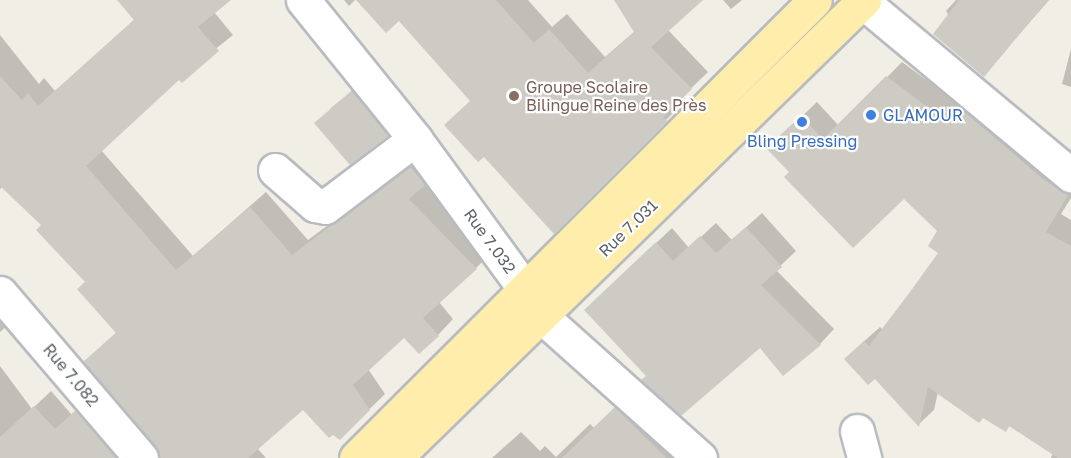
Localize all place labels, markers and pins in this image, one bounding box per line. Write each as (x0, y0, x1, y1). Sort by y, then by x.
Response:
place label: Groupe Scolaire Bilingue Reine des Près (526, 77, 706, 115)
marker: Groupe Scolaire Bilingue Reine des Près (507, 89, 521, 103)
place label: GLAMOUR (883, 105, 963, 125)
marker: GLAMOUR (864, 108, 878, 122)
marker: Bling Pressing (795, 115, 809, 129)
place label: Bling Pressing (747, 131, 857, 151)

